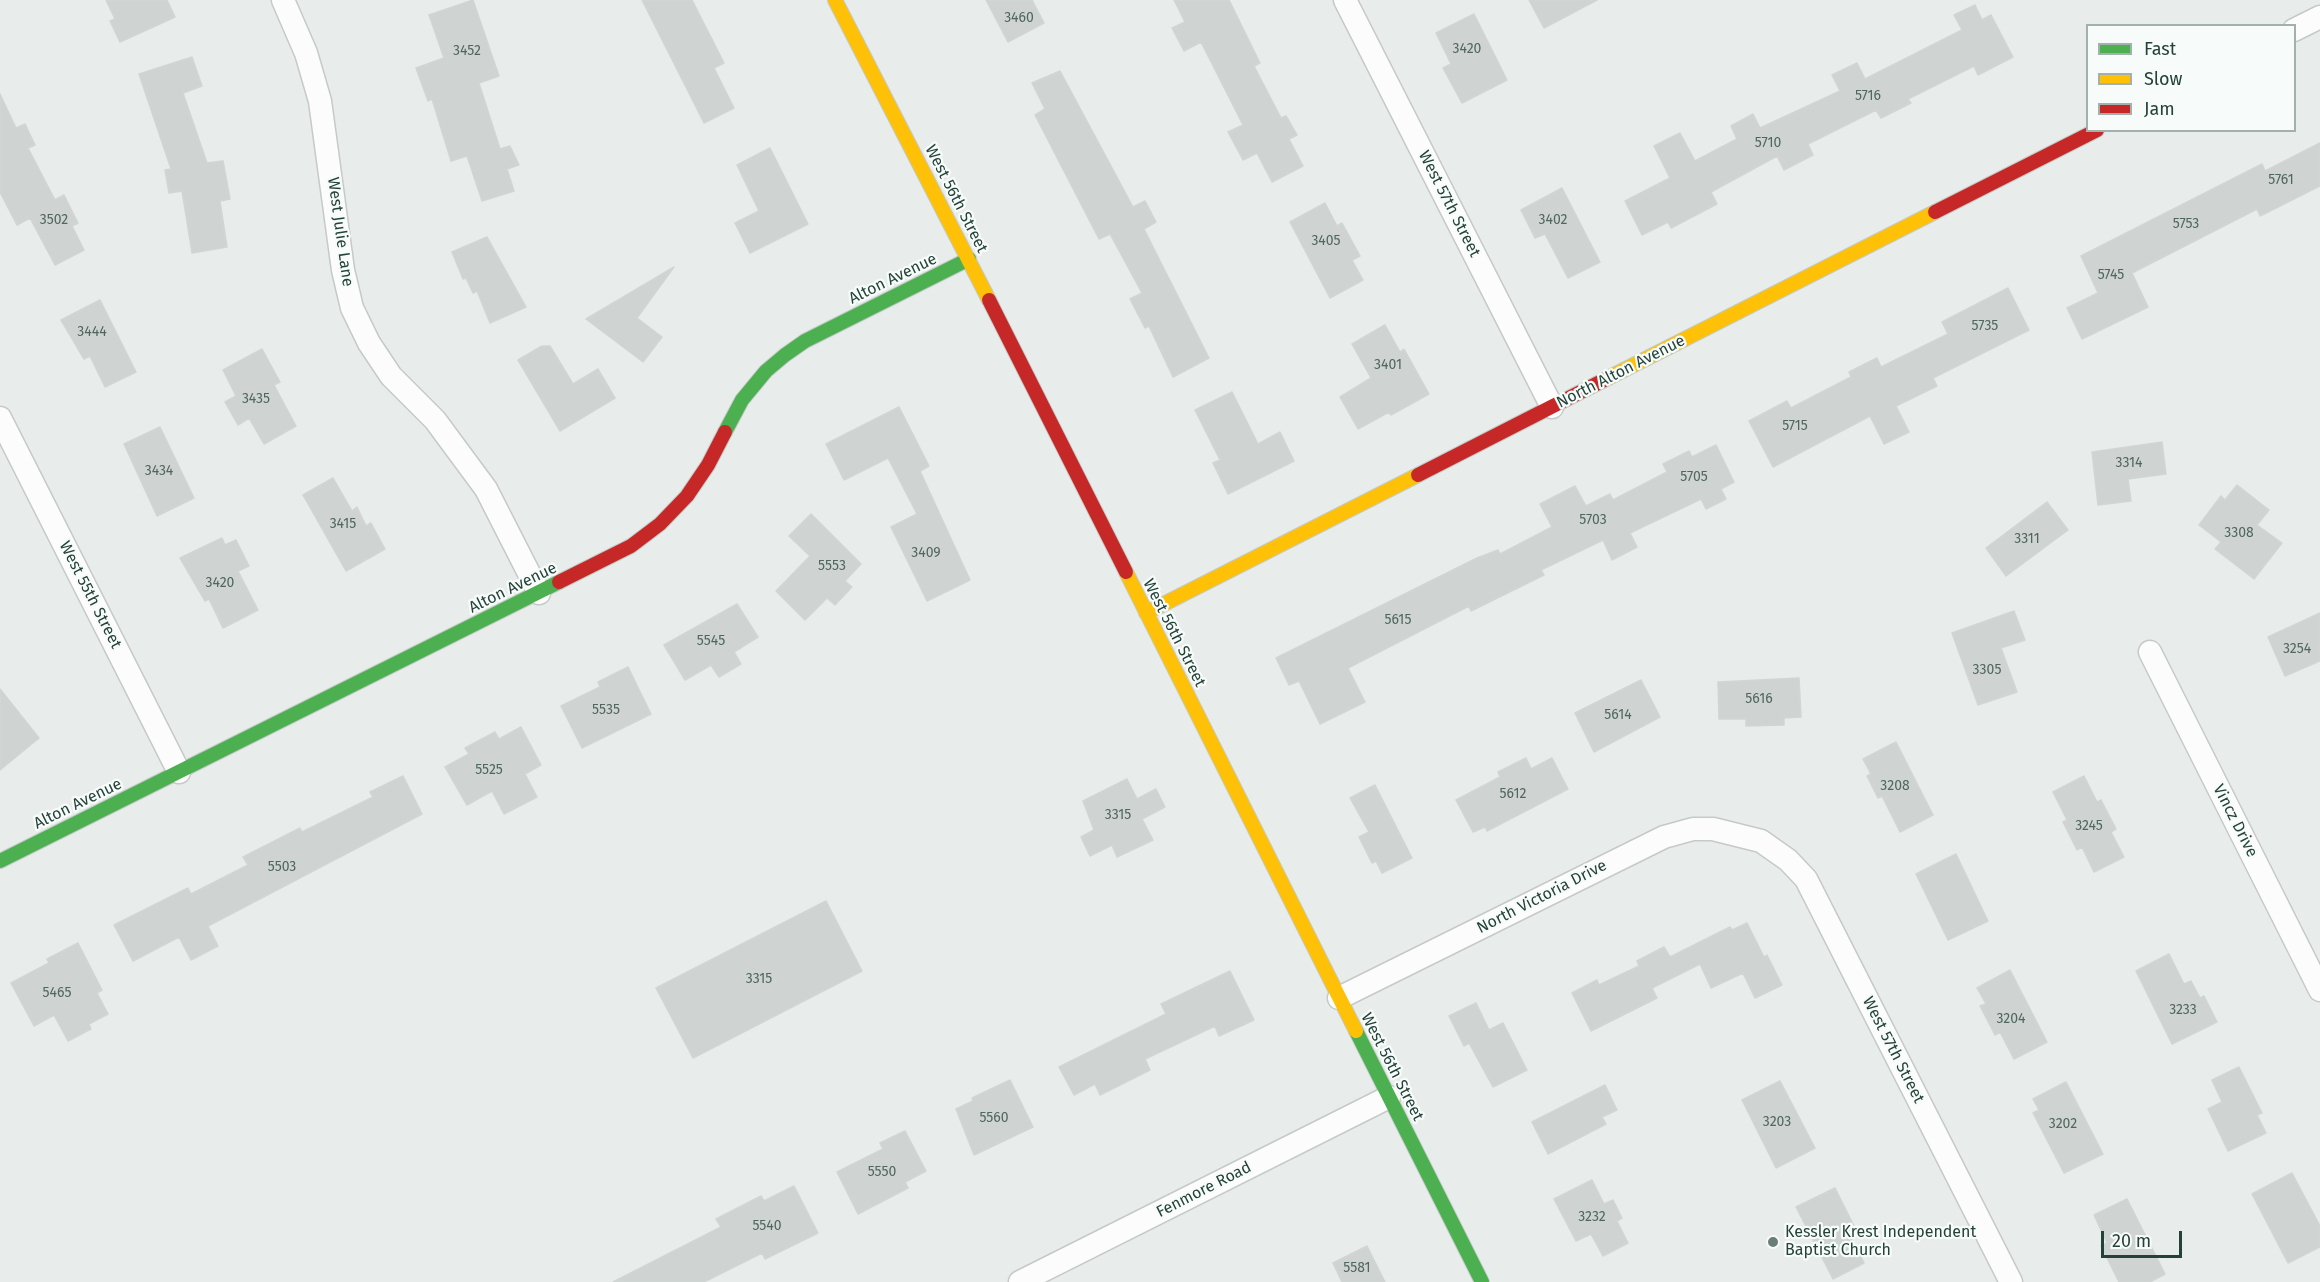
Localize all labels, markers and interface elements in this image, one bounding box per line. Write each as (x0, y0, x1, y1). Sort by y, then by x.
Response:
house number: 3460 (1004, 10, 1034, 26)
legend (2086, 24, 2296, 132)
text: Fast (2144, 38, 2176, 60)
house number: 3420 (1453, 41, 1481, 57)
house number: 3452 (453, 43, 481, 59)
text: Slow (2144, 68, 2182, 90)
house number: 5716 (1855, 88, 1881, 104)
text: Jam (2144, 98, 2175, 120)
house number: 5710 (1755, 135, 1781, 151)
street label: West 56th Street (921, 142, 991, 256)
street label: West 57th Street (1414, 148, 1484, 260)
house number: 5761 (2268, 172, 2294, 188)
street label: West Julie Lane (323, 176, 357, 288)
house number: 3502 (40, 212, 68, 228)
house number: 3402 (1539, 212, 1567, 228)
house number: 5753 (2173, 216, 2199, 232)
house number: 3405 (1311, 233, 1341, 249)
street label: Alton Avenue (846, 249, 940, 309)
house number: 5745 (2098, 267, 2124, 283)
house number: 5735 (1972, 318, 1998, 334)
house number: 3444 (77, 324, 107, 340)
street label: North Alton Avenue (1554, 331, 1688, 413)
house number: 3401 (1374, 357, 1402, 373)
house number: 3435 (242, 391, 270, 407)
house number: 5715 (1782, 418, 1808, 434)
house number: 3314 (2115, 455, 2143, 471)
house number: 3434 (145, 463, 173, 479)
house number: 5705 (1680, 469, 1708, 485)
house number: 5703 (1579, 512, 1607, 528)
house number: 3415 (330, 516, 356, 532)
house number: 3308 (2224, 525, 2254, 541)
house number: 3311 (2014, 531, 2040, 547)
street label: West 55th Street (55, 538, 125, 652)
house number: 3409 (911, 545, 941, 561)
street label: Alton Avenue (466, 558, 560, 618)
house number: 5553 (818, 558, 846, 574)
house number: 3420 (206, 575, 234, 591)
street label: West 56th Street (1139, 576, 1209, 690)
house number: 5615 (1385, 612, 1411, 628)
house number: 5545 (697, 633, 725, 649)
house number: 3254 (2283, 641, 2311, 657)
house number: 3305 (1973, 662, 2001, 678)
house number: 5616 (1745, 691, 1773, 707)
house number: 5535 (592, 702, 620, 718)
house number: 5614 (1604, 707, 1632, 723)
house number: 5525 (475, 762, 503, 778)
street label: Alton Avenue (31, 774, 125, 834)
house number: 3208 (1880, 778, 1910, 794)
street label: Vincz Drive (2208, 781, 2262, 861)
house number: 5612 (1500, 786, 1526, 802)
house number: 3315 (1105, 807, 1131, 823)
house number: 3245 (2075, 818, 2103, 834)
street label: North Victoria Drive (1474, 856, 1610, 938)
house number: 5503 (268, 859, 296, 875)
house number: 3315 (746, 971, 772, 987)
house number: 5465 (43, 985, 71, 1001)
street label: West 57th Street (1858, 994, 1928, 1106)
house number: 3233 (2169, 1002, 2197, 1018)
street label: West 56th Street (1357, 1010, 1427, 1124)
house number: 3204 (1996, 1011, 2026, 1027)
house number: 5560 (979, 1110, 1009, 1126)
house number: 3203 (1763, 1114, 1791, 1130)
house number: 3202 (2049, 1116, 2077, 1132)
street label: Fenmore Road (1153, 1158, 1255, 1222)
house number: 5550 (868, 1164, 896, 1180)
house number: 3232 (1578, 1209, 1606, 1225)
house number: 5540 (752, 1218, 782, 1234)
scale bar (2104, 1219, 2185, 1257)
place label: Kessler Krest Independent Baptist Church (1785, 1223, 1976, 1261)
text: 20 m (2112, 1230, 2151, 1252)
marker: Kessler Krest Independent Baptist Church (1766, 1235, 1780, 1249)
house number: 5581 (1343, 1260, 1371, 1276)

